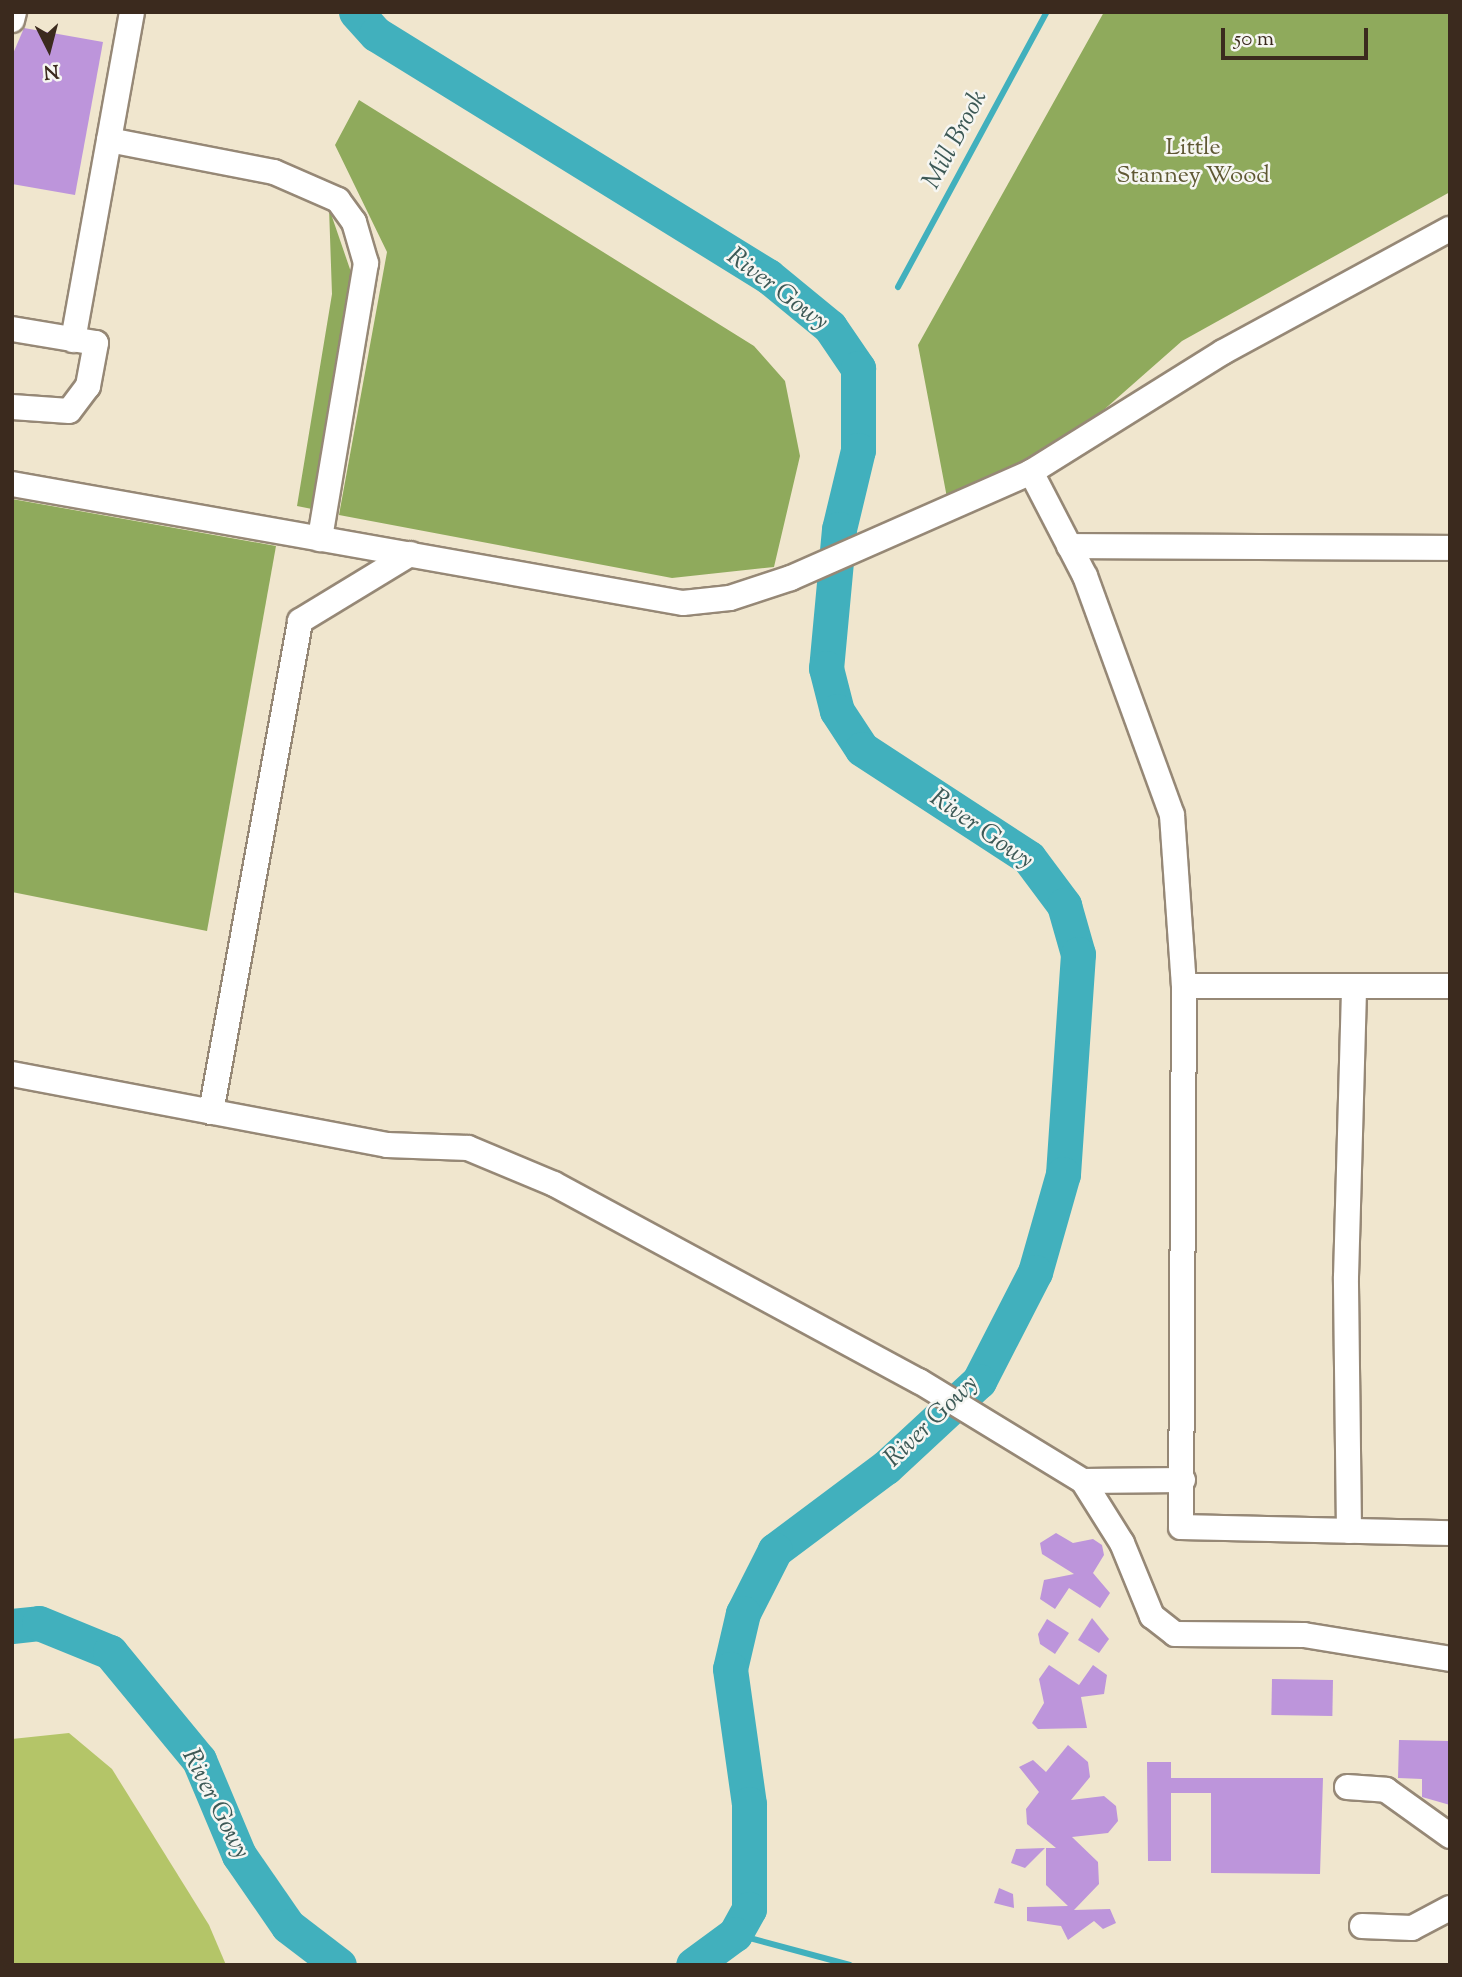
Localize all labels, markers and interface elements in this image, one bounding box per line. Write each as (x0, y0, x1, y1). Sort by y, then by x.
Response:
north arrow (14, 14, 84, 84)
scale bar (1224, 14, 1371, 58)
text: 50 m (1234, 25, 1274, 55)
text: N (42, 56, 60, 85)
water label: Mill Brook (917, 85, 995, 195)
park label: Little Stanney Wood (1116, 135, 1270, 191)
water label: River Gowy (720, 242, 834, 338)
water label: River Gowy (923, 783, 1039, 877)
water label: River Gowy (878, 1369, 986, 1475)
water label: River Gowy (174, 1744, 256, 1864)

